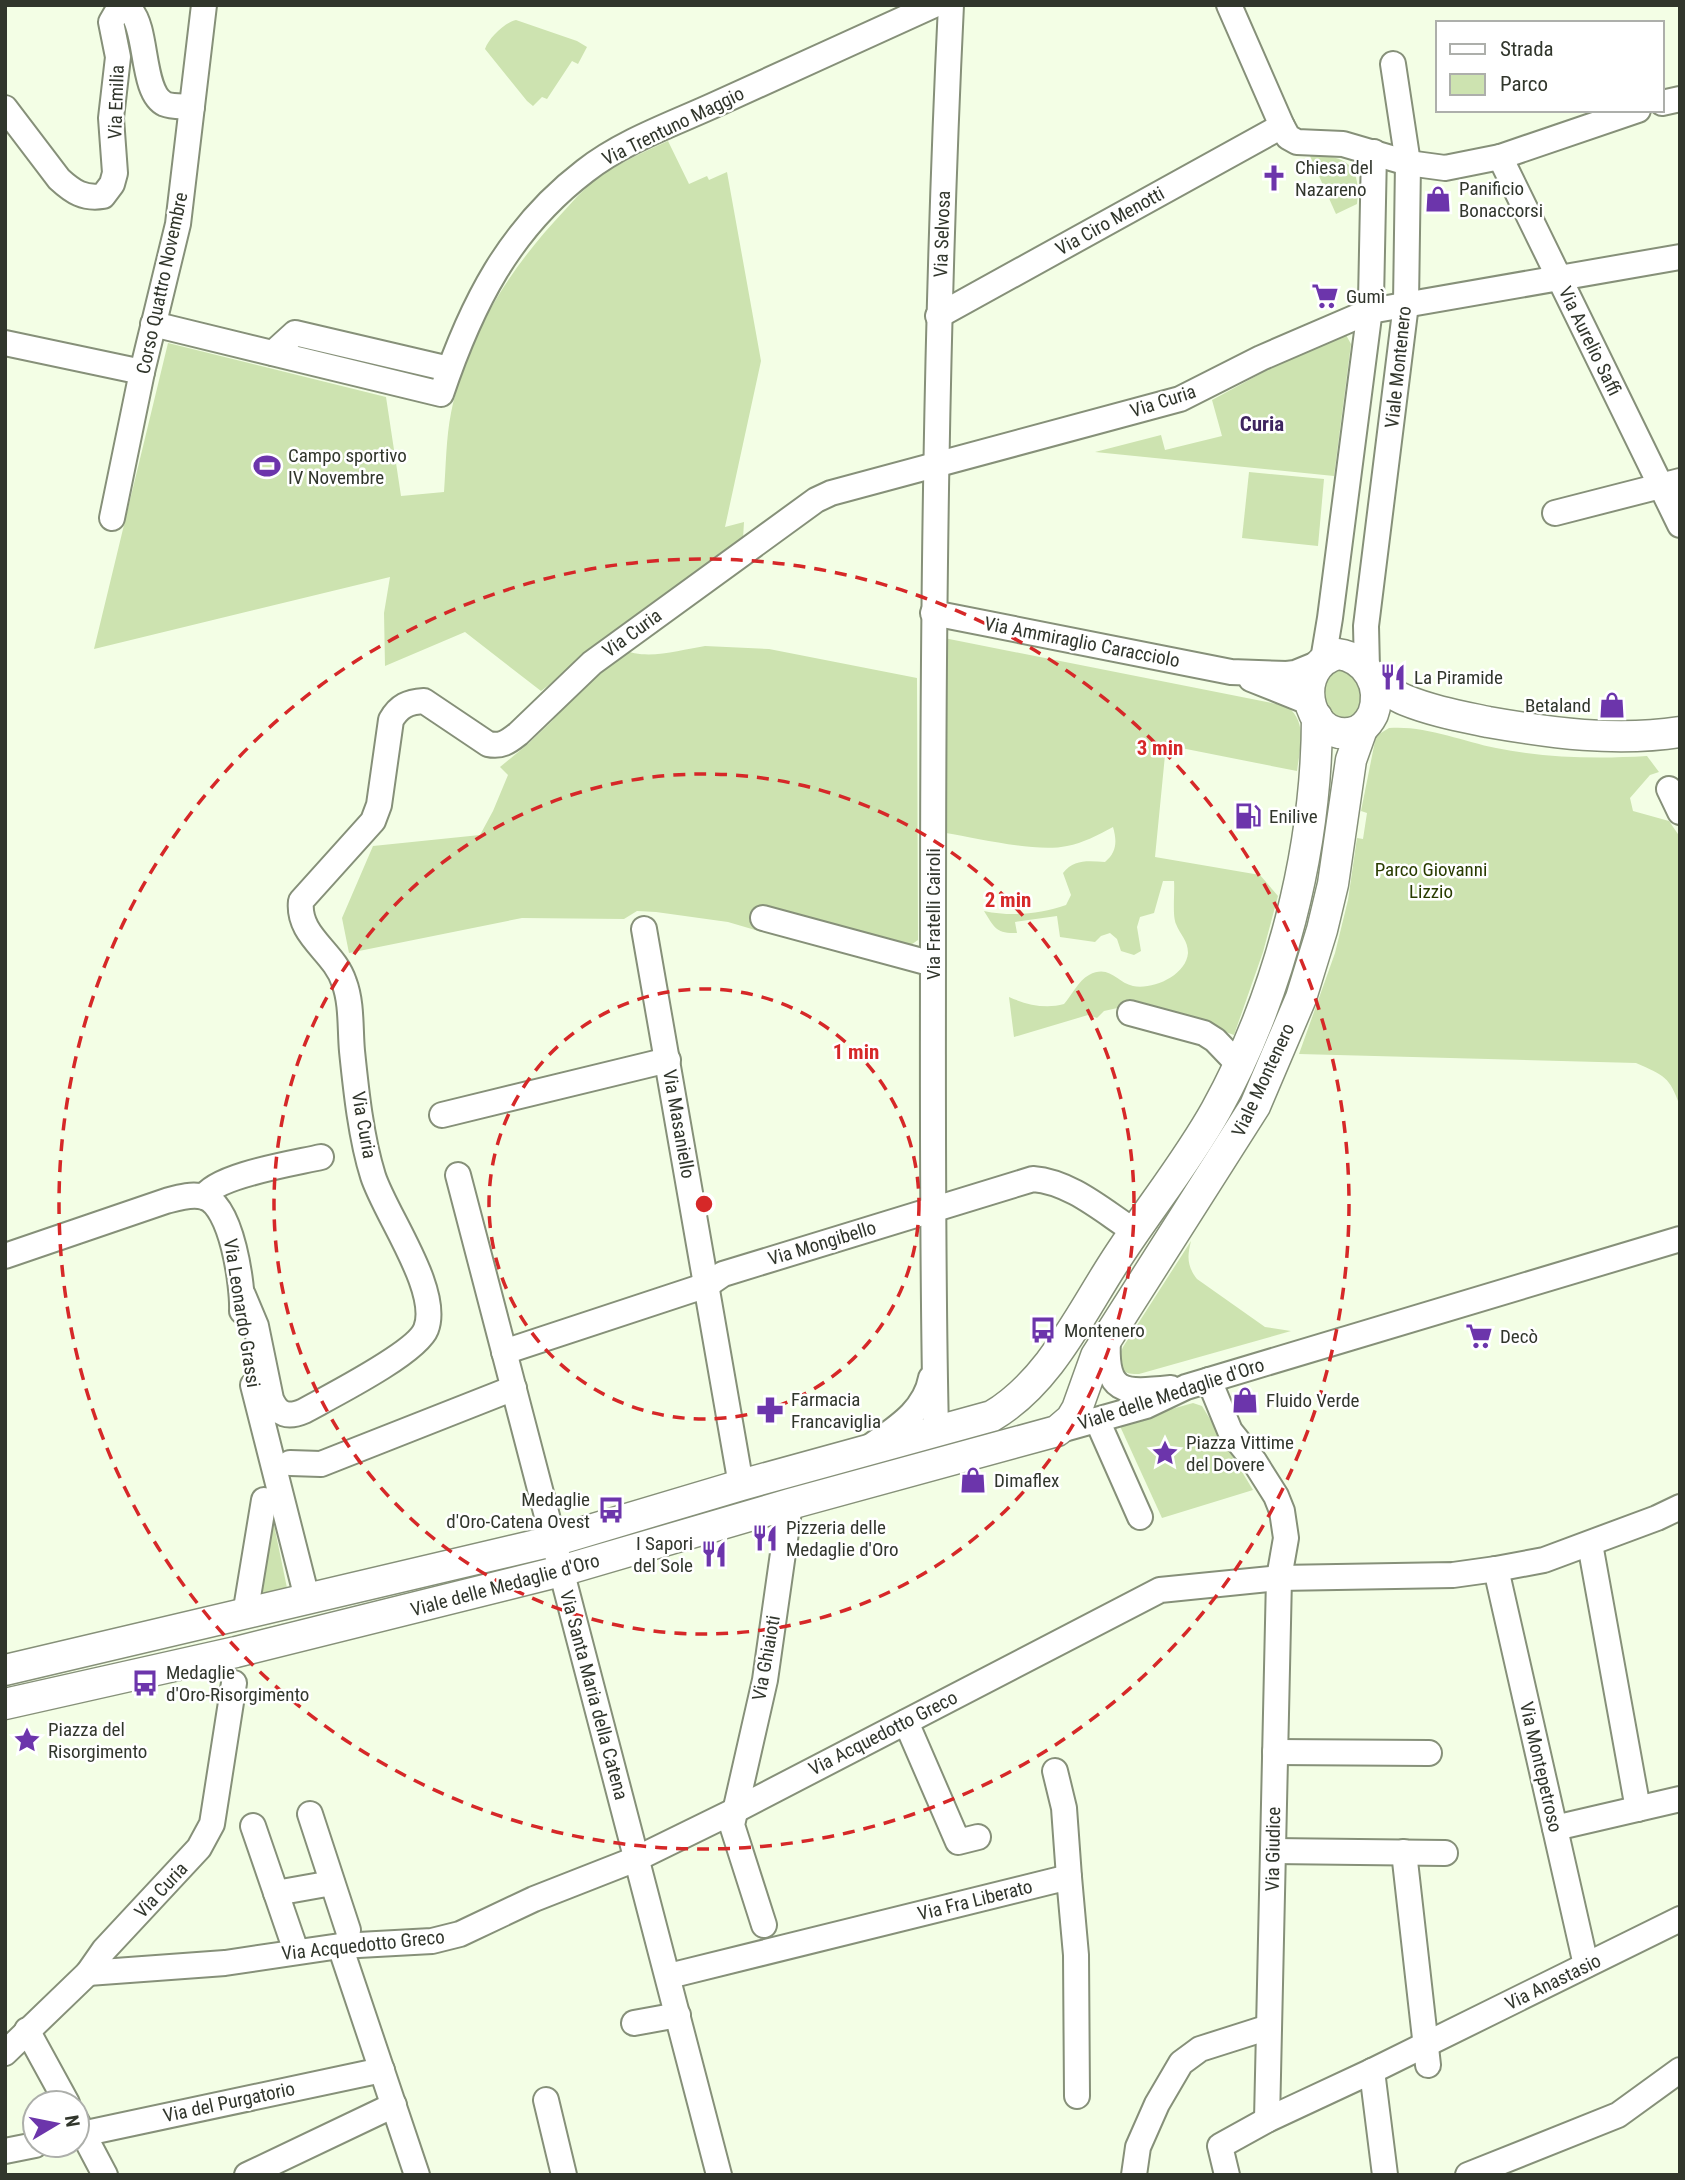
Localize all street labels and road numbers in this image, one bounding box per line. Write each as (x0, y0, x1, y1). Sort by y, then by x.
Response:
street label: Via Emilia (103, 64, 129, 140)
street label: Via Trentuno Maggio (598, 82, 748, 170)
street label: Via Ciro Menotti (1052, 182, 1168, 260)
street label: Corso Quattro Novembre (131, 190, 193, 376)
street label: Via Selvosa (929, 190, 955, 278)
street label: Via Aurelio Saffi (1554, 283, 1626, 399)
street label: Viale Montenero (1380, 305, 1416, 429)
street label: Via Curia (1127, 380, 1199, 422)
street label: Via Curia (598, 604, 666, 662)
street label: Via Ammiraglio Caracciolo (982, 612, 1182, 672)
street label: Via Fratelli Cairoli (922, 848, 945, 980)
street label: Viale Montenero (1227, 1020, 1299, 1140)
street label: Via Masaniello (658, 1068, 700, 1180)
street label: Via Curia (347, 1090, 381, 1160)
street label: Via Mongibello (765, 1216, 879, 1270)
street label: Via Leonardo Grassi (219, 1237, 265, 1389)
street label: Viale delle Medaglie d'Oro (1075, 1353, 1267, 1435)
street label: Viale delle Medaglie d'Oro (408, 1549, 602, 1621)
street label: Via Santa Maria della Catena (555, 1588, 633, 1802)
street label: Via Ghiaioti (747, 1614, 785, 1702)
street label: Via Acquedotto Greco (805, 1686, 961, 1780)
street label: Via Montepetroso (1515, 1699, 1567, 1835)
street label: Via Giudice (1261, 1806, 1285, 1892)
street label: Via Curia (130, 1857, 192, 1923)
street label: Via Fra Liberato (915, 1875, 1035, 1925)
street label: Via Acquedotto Greco (280, 1925, 446, 1965)
street label: Via Anastasio (1501, 1949, 1605, 2015)
street label: Via del Purgatorio (161, 2077, 297, 2127)

